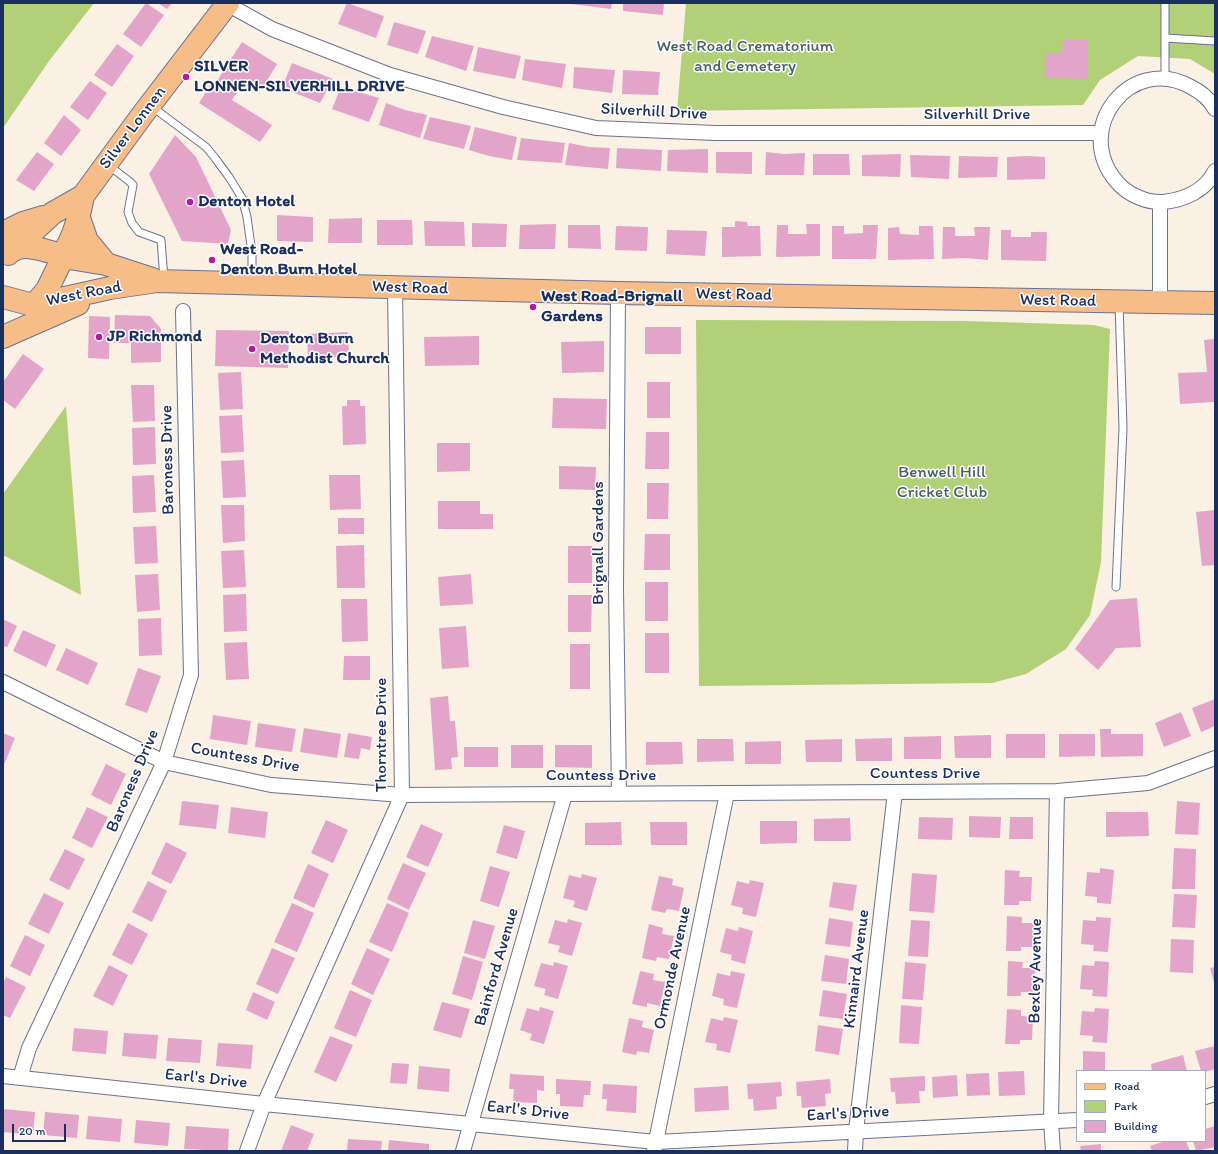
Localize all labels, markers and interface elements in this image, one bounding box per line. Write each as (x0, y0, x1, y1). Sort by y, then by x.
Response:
park label: West Road Crematorium and Cemetery (656, 37, 834, 77)
place label: SILVER LONNEN-SILVERHILL DRIVE (194, 57, 405, 97)
marker: SILVER LONNEN-SILVERHILL DRIVE (181, 72, 191, 82)
street label: Silver Lonnen (95, 82, 171, 174)
street label: Silverhill Drive (600, 99, 708, 125)
street label: Silverhill Drive (924, 105, 1030, 125)
place label: Denton Hotel (198, 192, 295, 212)
marker: Denton Hotel (185, 197, 195, 207)
place label: West Road- Denton Burn Hotel (220, 240, 357, 280)
marker: West Road- Denton Burn Hotel (207, 255, 217, 265)
street label: West Road (371, 276, 449, 300)
street label: West Road (45, 277, 123, 311)
street label: West Road (696, 284, 772, 306)
place label: West Road-Brignall Gardens (541, 287, 683, 327)
street label: West Road (1020, 290, 1096, 312)
marker: West Road-Brignall Gardens (528, 302, 538, 312)
place label: JP Richmond (107, 327, 202, 347)
place label: Denton Burn Methodist Church (260, 329, 390, 369)
marker: JP Richmond (94, 332, 104, 342)
marker: Denton Burn Methodist Church (247, 344, 257, 354)
street label: Baroness Drive (157, 405, 179, 515)
park label: Benwell Hill Cricket Club (897, 463, 987, 503)
street label: Brignall Gardens (589, 481, 609, 605)
street label: Thorntree Drive (372, 678, 392, 792)
street label: Baroness Drive (102, 726, 164, 836)
street label: Countess Drive (189, 738, 301, 778)
street label: Countess Drive (870, 764, 980, 784)
street label: Countess Drive (546, 766, 656, 786)
street label: Ormonde Avenue (650, 904, 696, 1032)
street label: Bainford Avenue (470, 906, 524, 1028)
street label: Kinnaird Avenue (840, 908, 874, 1030)
street label: Bexley Avenue (1025, 918, 1047, 1024)
street label: Earl's Drive (164, 1065, 248, 1093)
legend (1076, 1070, 1206, 1142)
text: Road (1114, 1079, 1140, 1093)
street label: Earl's Drive (486, 1097, 570, 1125)
text: Park (1114, 1099, 1138, 1113)
street label: Earl's Drive (806, 1102, 890, 1126)
scale bar (14, 1116, 68, 1142)
text: Building (1114, 1119, 1157, 1133)
text: 20 m (19, 1124, 46, 1138)

